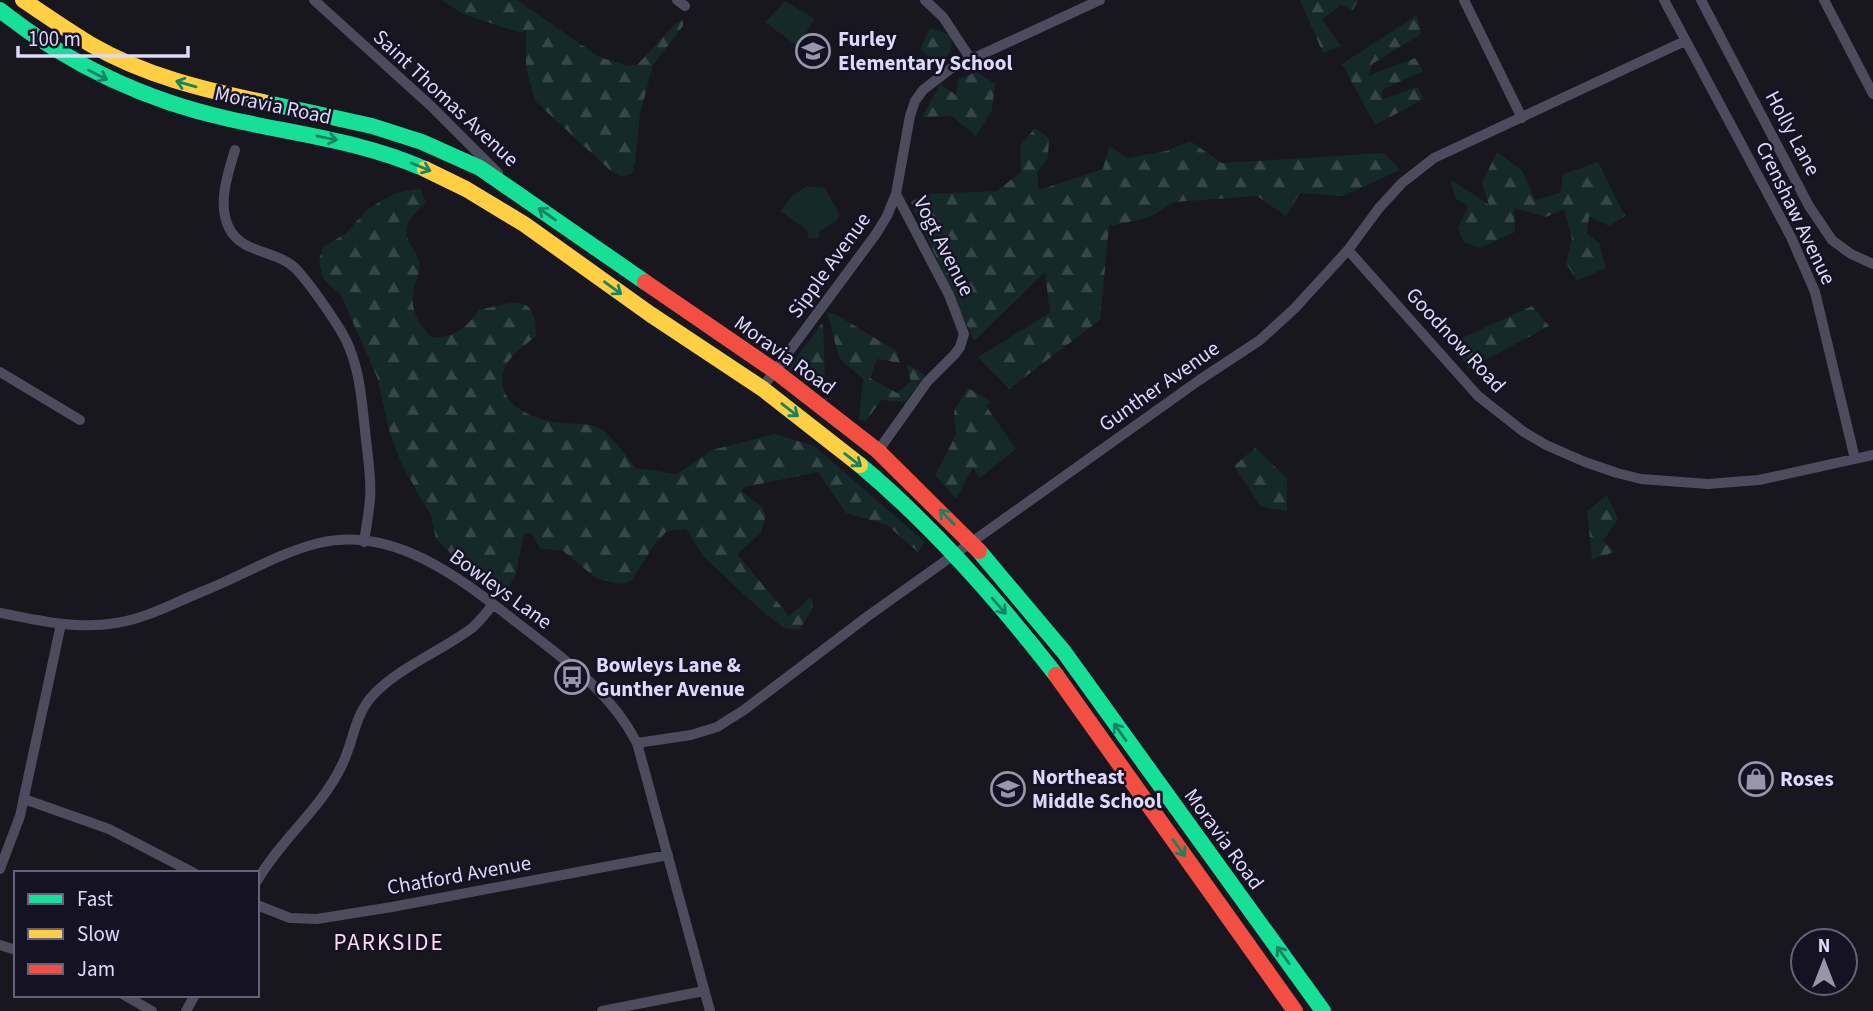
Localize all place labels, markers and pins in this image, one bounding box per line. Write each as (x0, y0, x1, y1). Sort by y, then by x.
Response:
place label: Furley Elementary School (838, 24, 1012, 78)
school or university icon: Furley Elementary School (794, 32, 832, 70)
place label: Bowleys Lane & Gunther Avenue (596, 650, 745, 704)
bus stop icon: Bowleys Lane & Gunther Avenue (553, 658, 591, 696)
shop icon: Roses (1737, 760, 1775, 798)
place label: Northeast Middle School (1032, 762, 1162, 816)
place label: Roses (1780, 764, 1834, 794)
school or university icon: Northeast Middle School (989, 770, 1027, 808)

